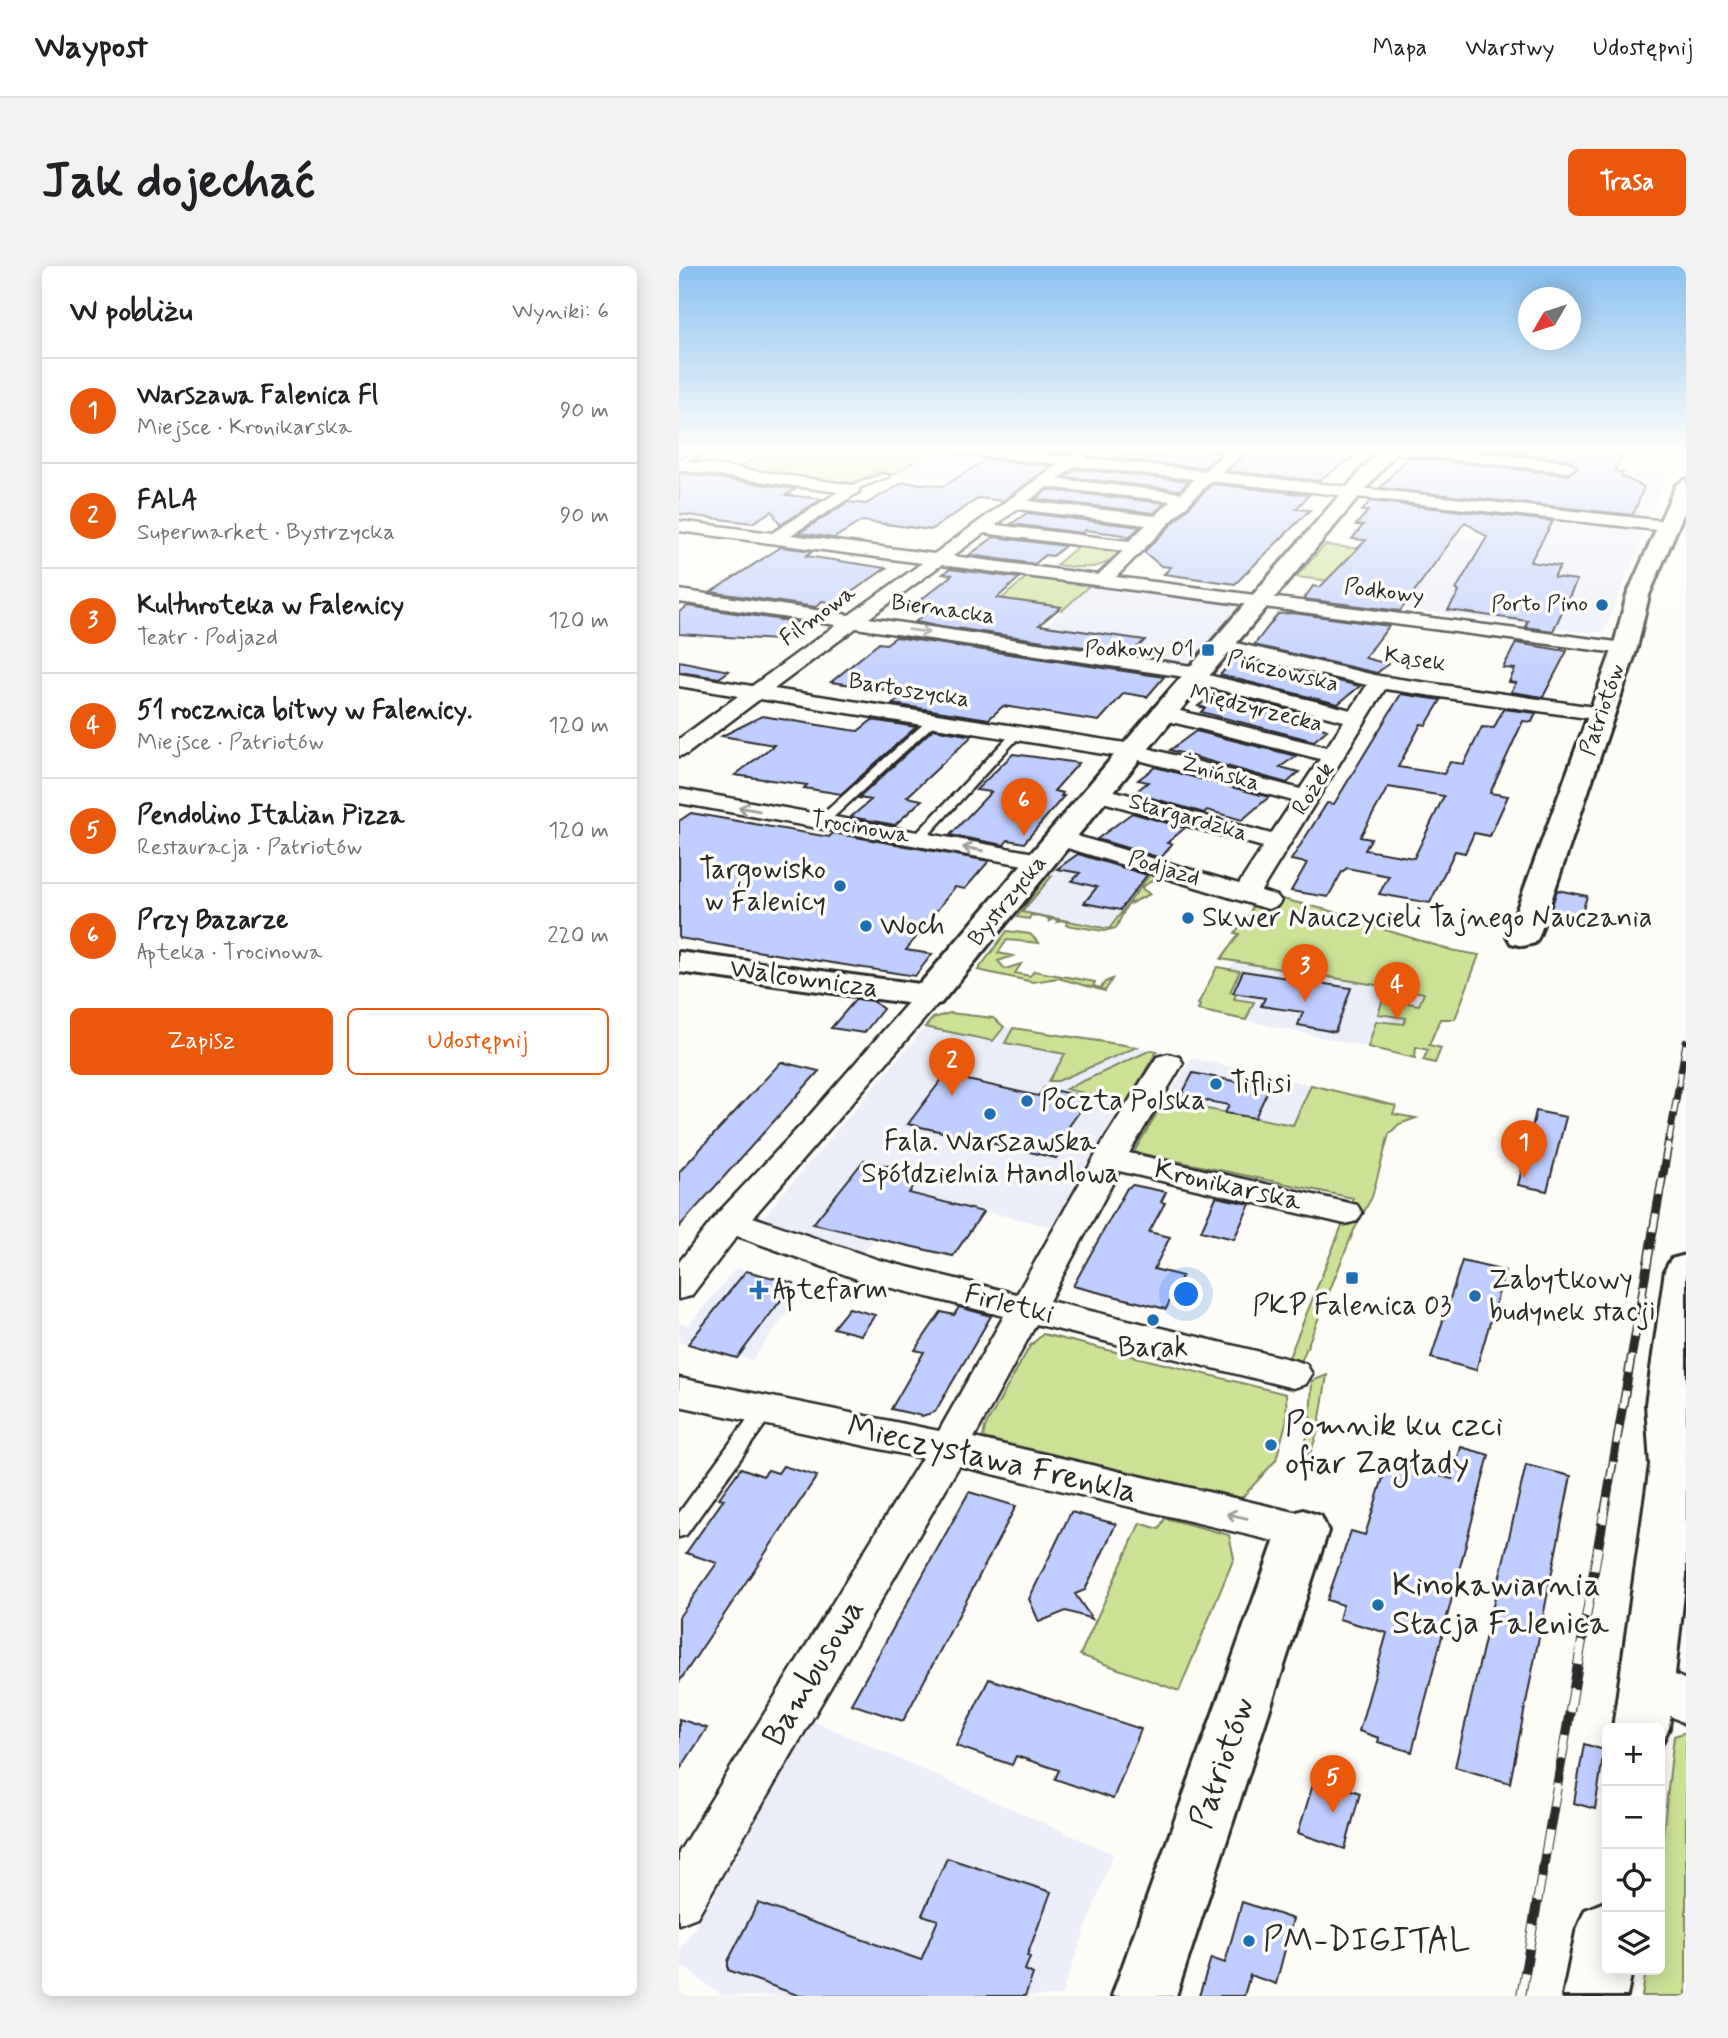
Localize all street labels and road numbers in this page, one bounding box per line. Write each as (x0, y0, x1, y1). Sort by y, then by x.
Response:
street label: Podkowy (1342, 572, 1426, 612)
street label: Filmowa (774, 578, 862, 654)
street label: Biernacka (889, 588, 997, 632)
street label: Kąsek (1382, 640, 1448, 680)
street label: Pińczowska (1224, 644, 1342, 700)
street label: Patriotów (1573, 660, 1633, 760)
street label: Bartoszycka (846, 667, 972, 715)
street label: Międzyrzecka (1186, 678, 1326, 740)
street label: Żnińska (1177, 749, 1263, 799)
street label: Rożek (1286, 757, 1342, 821)
street label: Stargardzka (1125, 787, 1251, 849)
street label: Trocinowa (808, 805, 912, 851)
street label: Podjazd (1125, 844, 1203, 894)
street label: Bystrzycka (962, 849, 1054, 953)
street label: Walcownicza (727, 950, 881, 1008)
street label: Kronikarska (1151, 1151, 1305, 1221)
street label: Firletki (961, 1276, 1057, 1334)
street label: Mieczysława Frenkla (843, 1405, 1141, 1515)
street label: Bambusowa (753, 1591, 875, 1755)
street label: Patriotów (1180, 1691, 1266, 1835)

